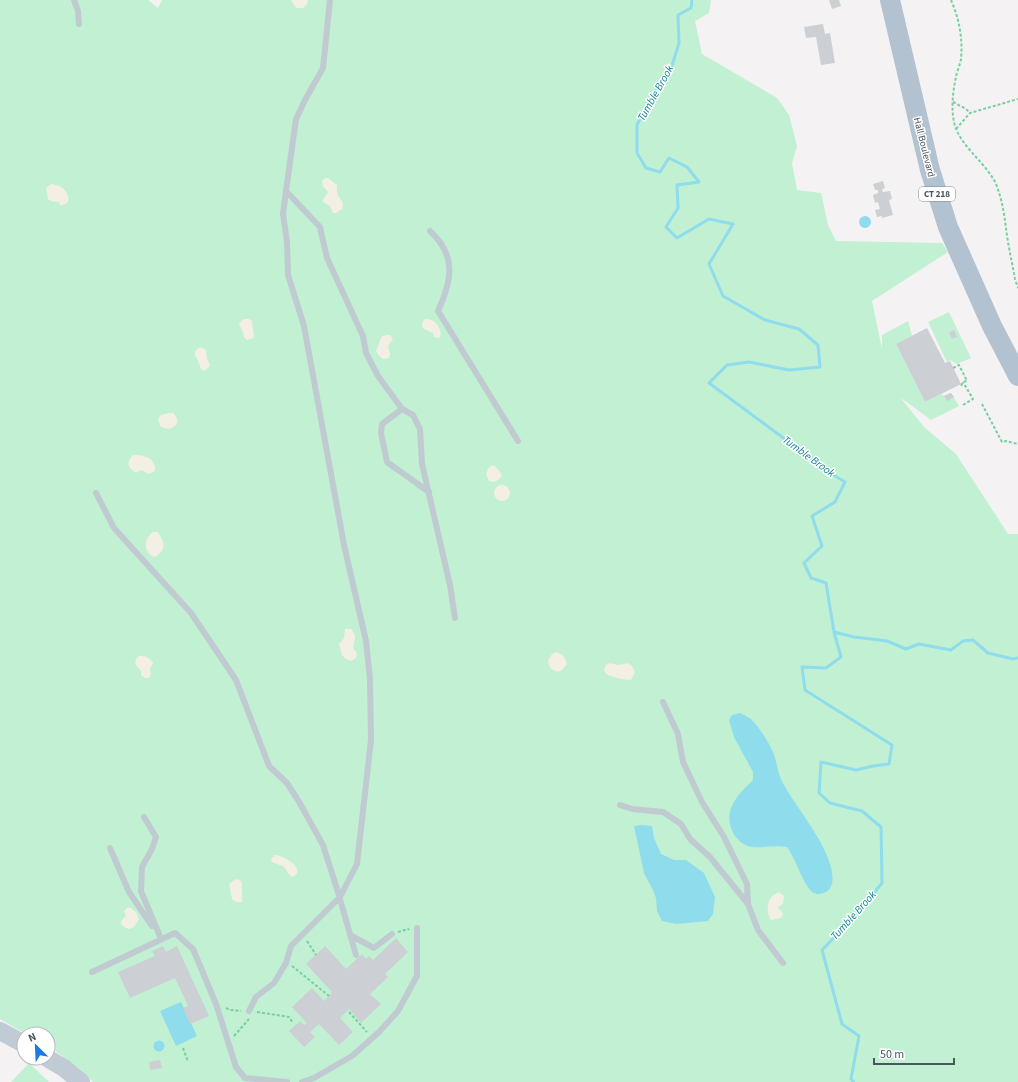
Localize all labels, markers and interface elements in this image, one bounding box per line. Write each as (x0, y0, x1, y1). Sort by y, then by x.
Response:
water label: Tumble Brook (634, 62, 677, 124)
street label: Hall Boulevard (910, 116, 938, 179)
road number: CT 218 (919, 187, 955, 201)
water label: Tumble Brook (779, 432, 839, 481)
water label: Tumble Brook (827, 887, 880, 943)
north arrow (16, 1026, 56, 1066)
text: N (26, 1029, 39, 1046)
scale bar (874, 1040, 954, 1066)
text: 50 m (880, 1046, 904, 1063)

